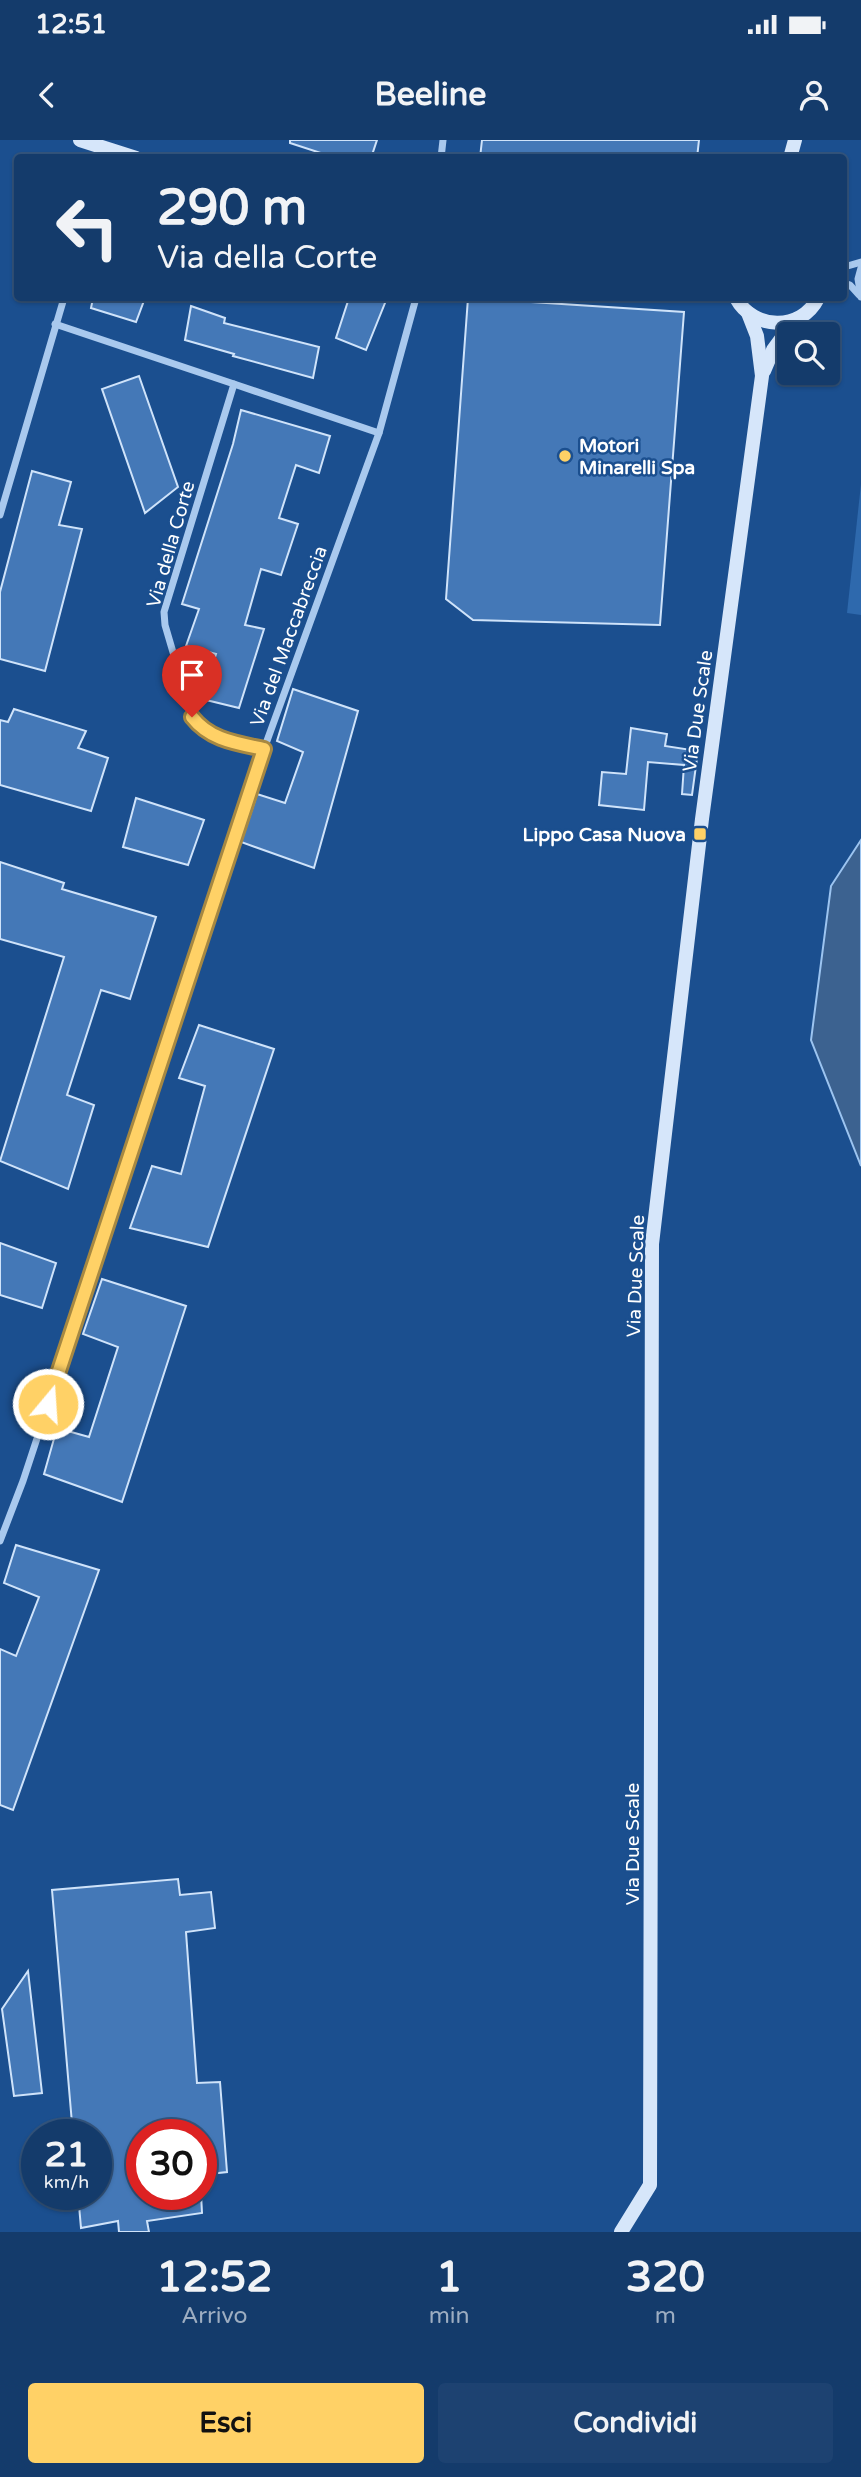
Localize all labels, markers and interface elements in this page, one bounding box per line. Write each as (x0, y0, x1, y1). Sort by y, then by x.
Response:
text: 12:51 (35, 9, 107, 40)
icon: back (28, 76, 66, 114)
text: Beeline (375, 76, 486, 114)
icon: person (795, 76, 833, 114)
text: 290 m (157, 179, 307, 238)
icon: left (42, 182, 133, 273)
text: Via della Corte (157, 239, 377, 277)
map controls (777, 322, 840, 385)
button: search (777, 322, 840, 385)
place label: Motori Minarelli Spa (579, 435, 695, 480)
marker: Motori Minarelli Spa (557, 448, 573, 464)
street label: Via della Corte (142, 478, 200, 610)
street label: Via del Maccabreccia (246, 543, 332, 730)
pin (162, 645, 222, 717)
street label: Via Due Scale (679, 649, 717, 773)
icon: arrive (173, 656, 211, 694)
place label: Lippo Casa Nuova (523, 824, 686, 847)
marker: Lippo Casa Nuova (692, 826, 708, 842)
street label: Via Due Scale (623, 1214, 649, 1338)
position arrow (11.0, 1367, 85.0, 1441)
street label: Via Due Scale (622, 1783, 644, 1905)
speed limit sign: 30 (126, 2119, 217, 2210)
text: 21 (45, 2134, 88, 2176)
text: km/h (44, 2171, 89, 2193)
text: 12:52 (156, 2252, 273, 2303)
text: 1 (436, 2252, 462, 2303)
text: 320 (626, 2252, 705, 2303)
text: Arrivo (181, 2302, 248, 2330)
text: min (429, 2302, 470, 2330)
text: m (655, 2302, 676, 2330)
button: Esci (28, 2383, 424, 2463)
button: Condividi (438, 2383, 833, 2463)

